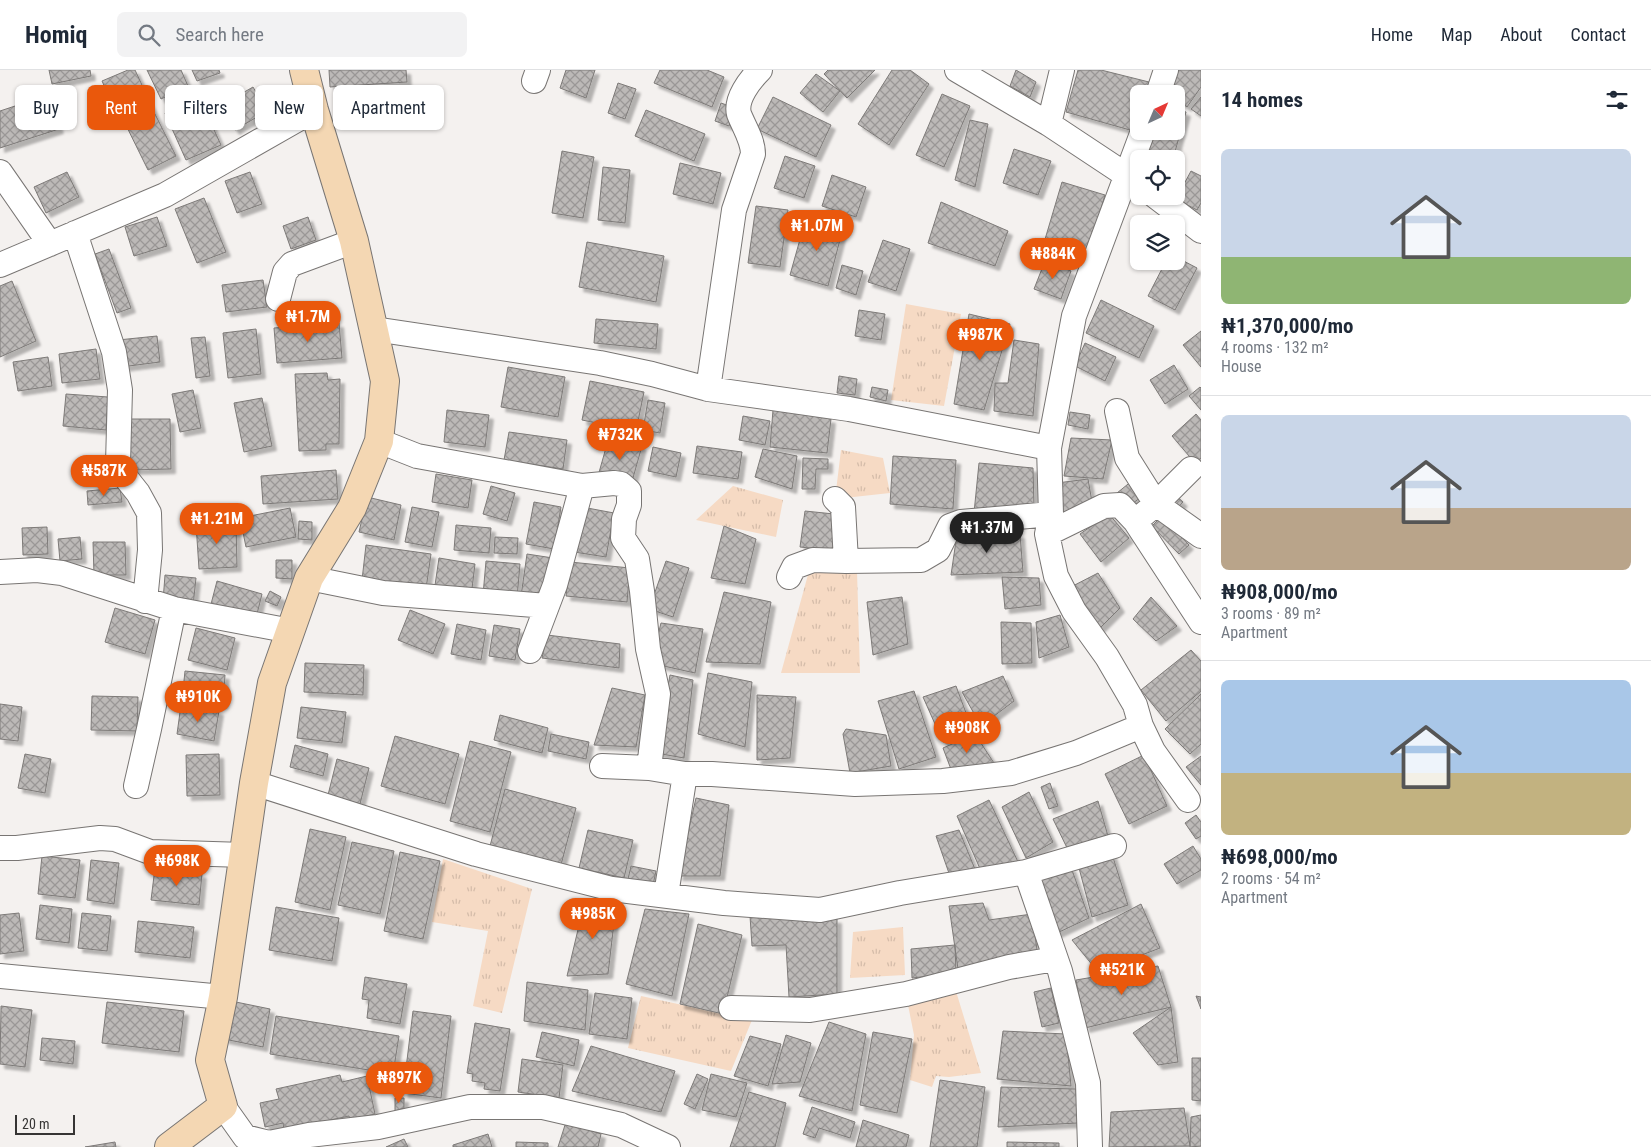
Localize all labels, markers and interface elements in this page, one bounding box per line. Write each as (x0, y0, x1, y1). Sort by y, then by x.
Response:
search box (117, 12, 467, 57)
text: Homiq (25, 21, 87, 49)
icon: search (135, 21, 163, 49)
text: Search here (175, 23, 264, 46)
text: Home (1371, 24, 1413, 45)
text: Map (1441, 24, 1472, 45)
text: About (1500, 24, 1542, 45)
text: Contact (1570, 24, 1626, 45)
chip: Buy (15, 85, 77, 130)
chip: Rent (87, 85, 155, 130)
chip: Filters (165, 85, 245, 130)
chip: New (255, 85, 323, 130)
chip: Apartment (333, 85, 444, 130)
north arrow (1130, 85, 1185, 140)
map controls (1130, 85, 1185, 270)
icon: filters (1603, 86, 1631, 114)
text: 14 homes (1221, 88, 1303, 112)
button: locate (1130, 150, 1185, 205)
icon: home (1381, 182, 1471, 272)
pin: ₦1.07M (776, 210, 858, 252)
button: layers (1130, 215, 1185, 270)
text: ₦1.07M (791, 216, 843, 235)
pin: ₦884K (1018, 238, 1088, 280)
text: ₦884K (1031, 244, 1075, 263)
pin: ₦1.7M (273, 300, 343, 343)
text: ₦1.7M (286, 307, 330, 326)
text: ₦1,370,000/mo (1221, 314, 1354, 338)
pin: ₦987K (945, 318, 1015, 361)
text: ₦987K (958, 325, 1002, 344)
text: 4 rooms · 132 m² (1221, 338, 1329, 357)
text: House (1221, 357, 1261, 376)
pin: ₦732K (585, 418, 655, 461)
text: ₦732K (598, 425, 642, 444)
icon: home (1381, 447, 1471, 537)
pin: ₦587K (69, 454, 139, 497)
text: ₦587K (82, 461, 126, 480)
pin: ₦1.21M (176, 502, 258, 545)
text: ₦1.21M (191, 509, 243, 528)
pin: ₦1.37M (946, 512, 1028, 554)
text: ₦1.37M (961, 518, 1013, 537)
text: ₦908,000/mo (1221, 580, 1338, 604)
text: 3 rooms · 89 m² (1221, 604, 1321, 623)
text: Apartment (1221, 623, 1288, 642)
pin: ₦910K (163, 680, 233, 723)
text: ₦910K (176, 687, 220, 706)
pin: ₦908K (932, 712, 1002, 754)
icon: home (1381, 712, 1471, 802)
text: ₦908K (945, 718, 989, 737)
pin: ₦698K (142, 844, 212, 887)
text: ₦698,000/mo (1221, 845, 1338, 869)
text: ₦698K (155, 851, 199, 870)
text: 2 rooms · 54 m² (1221, 869, 1321, 888)
text: Apartment (1221, 888, 1288, 907)
pin: ₦985K (558, 898, 628, 940)
text: ₦985K (571, 904, 615, 923)
pin: ₦521K (1087, 954, 1157, 996)
text: ₦521K (1100, 960, 1144, 979)
pin: ₦897K (364, 1062, 434, 1104)
text: ₦897K (377, 1068, 421, 1087)
scale bar (15, 1112, 75, 1135)
text: 20 m (22, 1116, 50, 1132)

